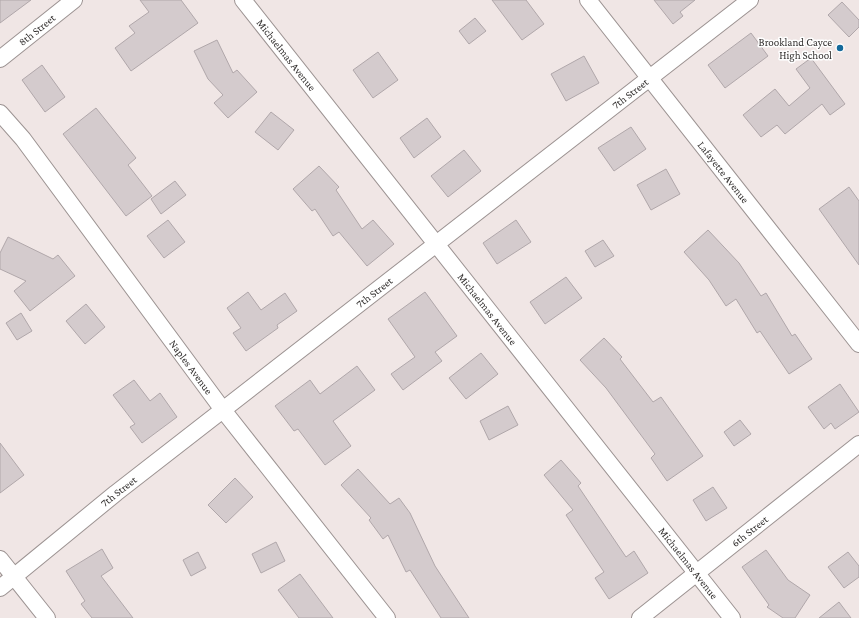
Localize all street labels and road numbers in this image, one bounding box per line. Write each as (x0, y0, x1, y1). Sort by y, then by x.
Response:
street label: 8th Street (16, 11, 58, 48)
street label: Michaelmas Avenue (254, 17, 319, 93)
street label: 7th Street (609, 75, 651, 111)
street label: Lafayette Avenue (696, 139, 752, 205)
street label: Michaelmas Avenue (455, 271, 520, 347)
street label: 7th Street (354, 274, 395, 310)
street label: Naples Avenue (167, 337, 215, 397)
street label: 7th Street (98, 473, 139, 509)
street label: 6th Street (729, 513, 770, 549)
street label: Michaelmas Avenue (656, 525, 721, 601)

